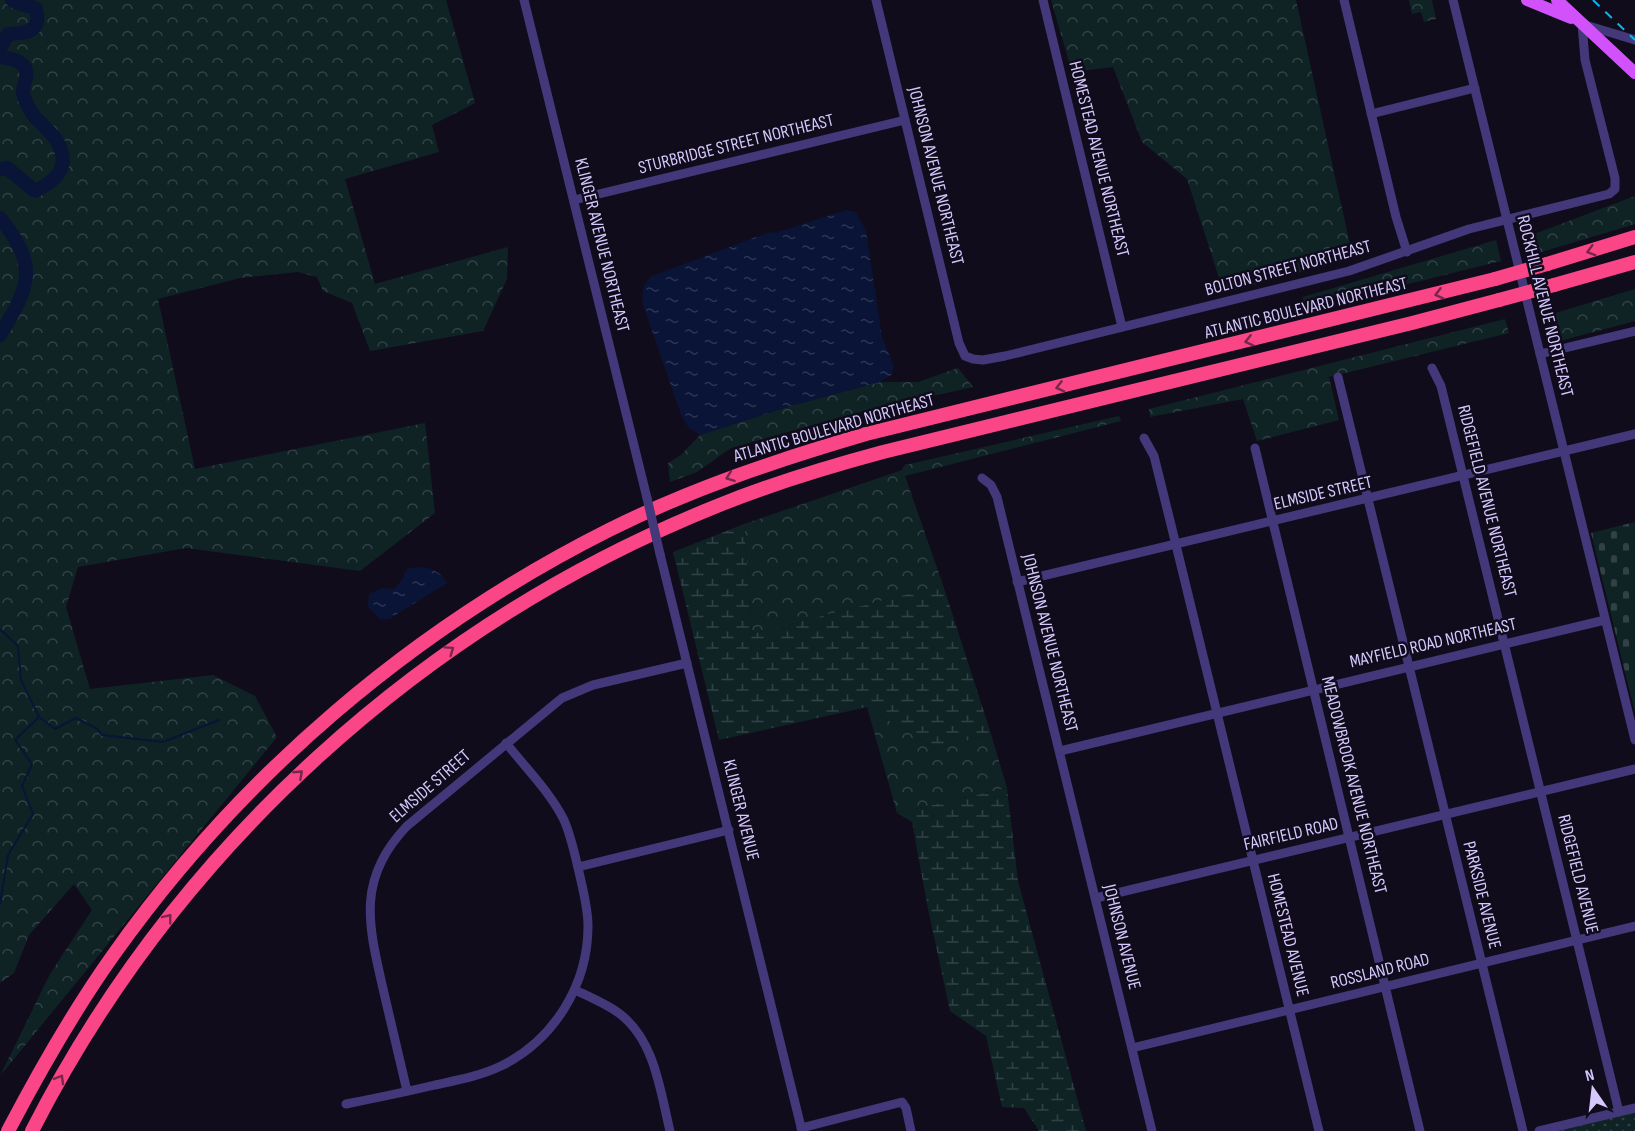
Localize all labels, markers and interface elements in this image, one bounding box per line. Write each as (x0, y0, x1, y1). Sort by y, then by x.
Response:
street label: HOMESTEAD AVENUE NORTHEAST (1064, 59, 1134, 259)
street label: JOHNSON AVENUE NORTHEAST (903, 84, 968, 267)
street label: STURBRIDGE STREET NORTHEAST (636, 110, 836, 178)
street label: KLINGER AVENUE NORTHEAST (570, 156, 634, 334)
street label: ROCKHILL AVENUE NORTHEAST (1512, 213, 1578, 399)
street label: BOLTON STREET NORTHEAST (1203, 236, 1373, 300)
one-way arrow (1586, 244, 1597, 256)
street label: ATLANTIC BOULEVARD NORTHEAST (1201, 273, 1410, 344)
one-way arrow (1434, 287, 1445, 299)
one-way arrow (1245, 333, 1255, 346)
one-way arrow (1055, 379, 1065, 392)
street label: ATLANTIC BOULEVARD NORTHEAST (730, 389, 937, 467)
street label: RIDGEFIELD AVENUE NORTHEAST (1453, 403, 1521, 599)
one-way arrow (726, 470, 736, 483)
street label: ELMSIDE STREET (1272, 471, 1374, 515)
street label: JOHNSON AVENUE NORTHEAST (1017, 551, 1082, 734)
street label: MAYFIELD ROAD NORTHEAST (1348, 614, 1518, 672)
one-way arrow (444, 646, 455, 657)
street label: MEADOWBROOK AVENUE NORTHEAST (1317, 674, 1391, 896)
street label: ELMSIDE STREET (385, 745, 475, 827)
street label: KLINGER AVENUE (718, 757, 764, 863)
one-way arrow (292, 770, 303, 781)
street label: RIDGEFIELD AVENUE (1553, 812, 1603, 936)
street label: FAIRFIELD ROAD (1242, 813, 1340, 855)
street label: PARKSIDE AVENUE (1459, 839, 1505, 951)
street label: HOMESTEAD AVENUE (1263, 871, 1313, 999)
street label: JOHNSON AVENUE (1099, 881, 1145, 992)
one-way arrow (161, 913, 172, 924)
street label: ROSSLAND ROAD (1328, 949, 1432, 993)
north arrow (1563, 1059, 1623, 1119)
text: N (1583, 1066, 1596, 1086)
one-way arrow (53, 1075, 64, 1086)

